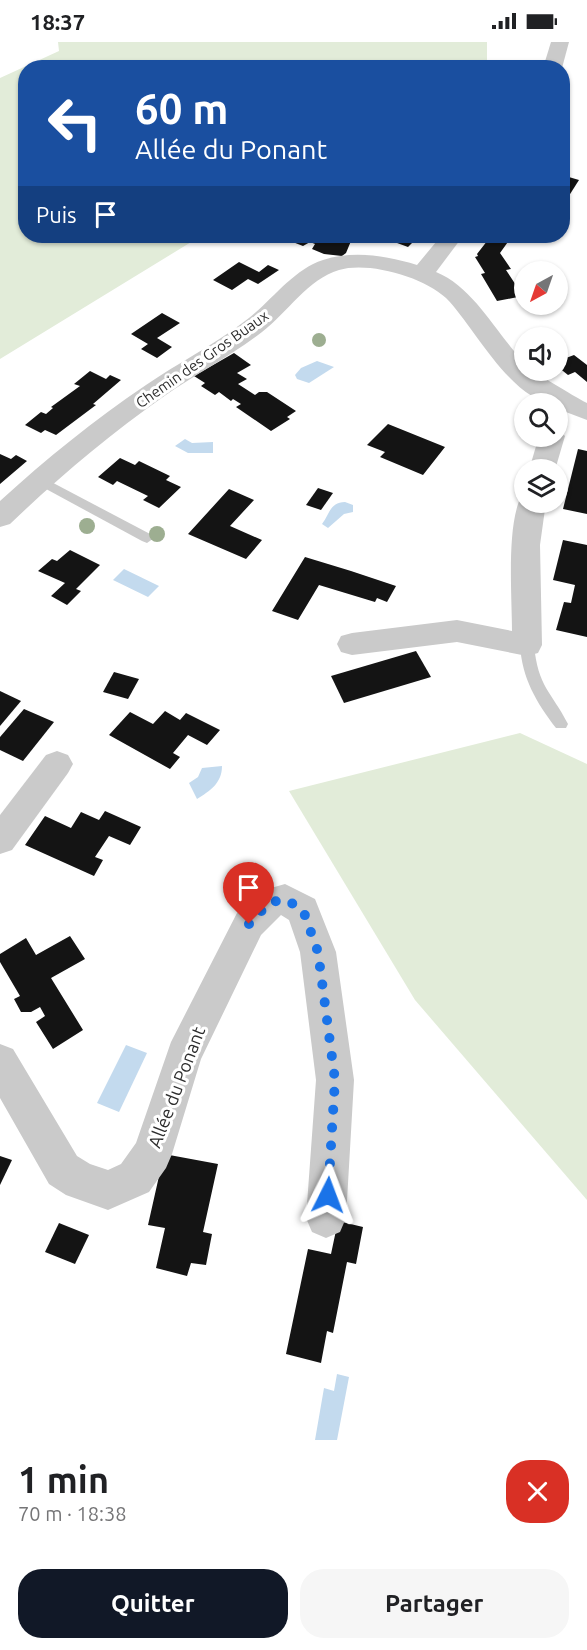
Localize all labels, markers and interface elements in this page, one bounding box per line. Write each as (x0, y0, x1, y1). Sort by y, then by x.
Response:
text: 18:37 (30, 9, 85, 34)
icon: left (36, 84, 114, 162)
text: 60 m (135, 85, 229, 132)
text: Allée du Ponant (135, 134, 327, 164)
icon: arrive (89, 198, 122, 231)
text: Puis (36, 202, 77, 227)
north arrow (514, 261, 568, 315)
map controls (514, 261, 568, 513)
street label: Chemin des Gros Buaux (132, 307, 272, 411)
button: sound (514, 327, 568, 381)
button: search (514, 393, 568, 447)
button: layers (514, 459, 568, 513)
pin (223, 862, 274, 924)
icon: arrive (232, 871, 265, 904)
street label: Allée du Ponant (144, 1024, 208, 1150)
position arrow (296, 1163, 360, 1227)
text: 1 min (18, 1459, 109, 1500)
button: close (506, 1460, 569, 1523)
text: 70 m · 18:38 (18, 1502, 127, 1525)
button: Quitter (18, 1569, 288, 1638)
button: Partager (300, 1569, 569, 1638)

